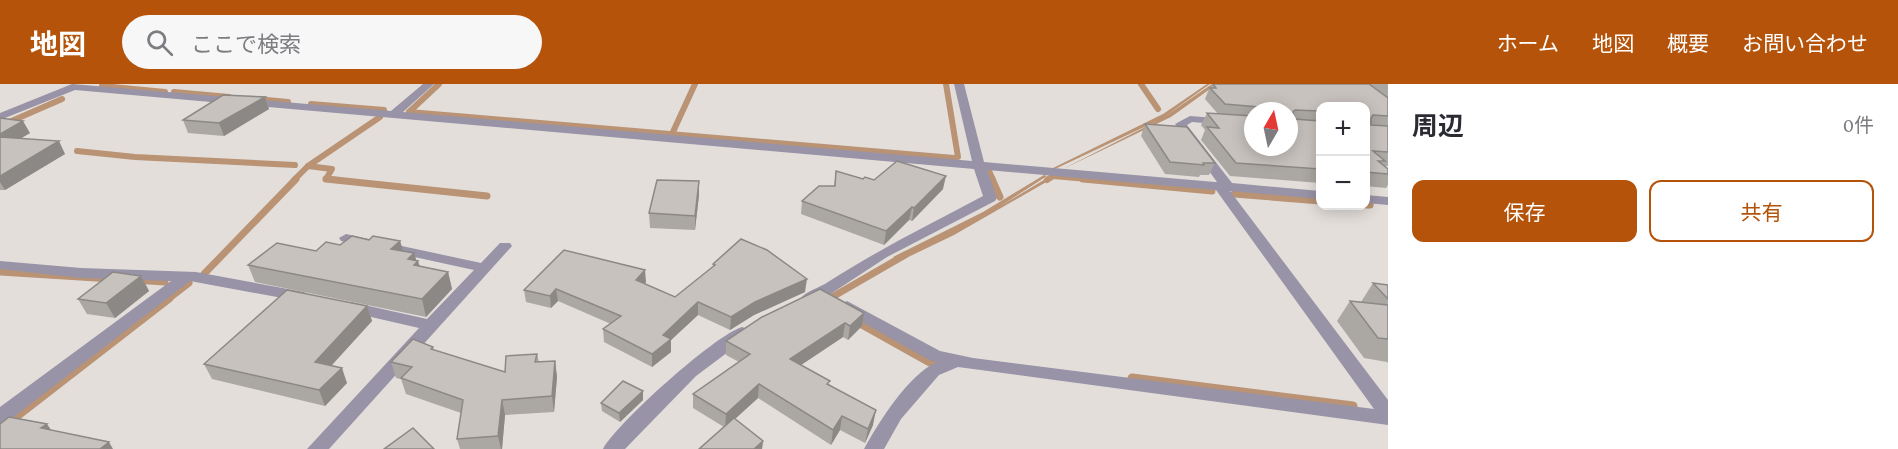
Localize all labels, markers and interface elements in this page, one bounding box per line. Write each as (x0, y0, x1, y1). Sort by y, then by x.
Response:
search box (122, 15, 542, 69)
icon: search (143, 26, 176, 59)
text: 地図 (30, 29, 86, 60)
text: ここで検索 (191, 32, 301, 57)
text: ホーム (1497, 32, 1559, 56)
text: 地図 (1592, 32, 1634, 56)
text: 概要 (1667, 32, 1709, 56)
text: お問い合わせ (1742, 32, 1868, 56)
north arrow (1244, 102, 1298, 156)
map controls (1316, 102, 1370, 210)
button: + (1316, 102, 1370, 156)
text: 周辺 (1412, 112, 1464, 141)
text: 0件 (1843, 114, 1874, 136)
button: − (1316, 156, 1370, 210)
button: 保存 (1412, 180, 1637, 242)
button: 共有 (1649, 180, 1874, 242)

